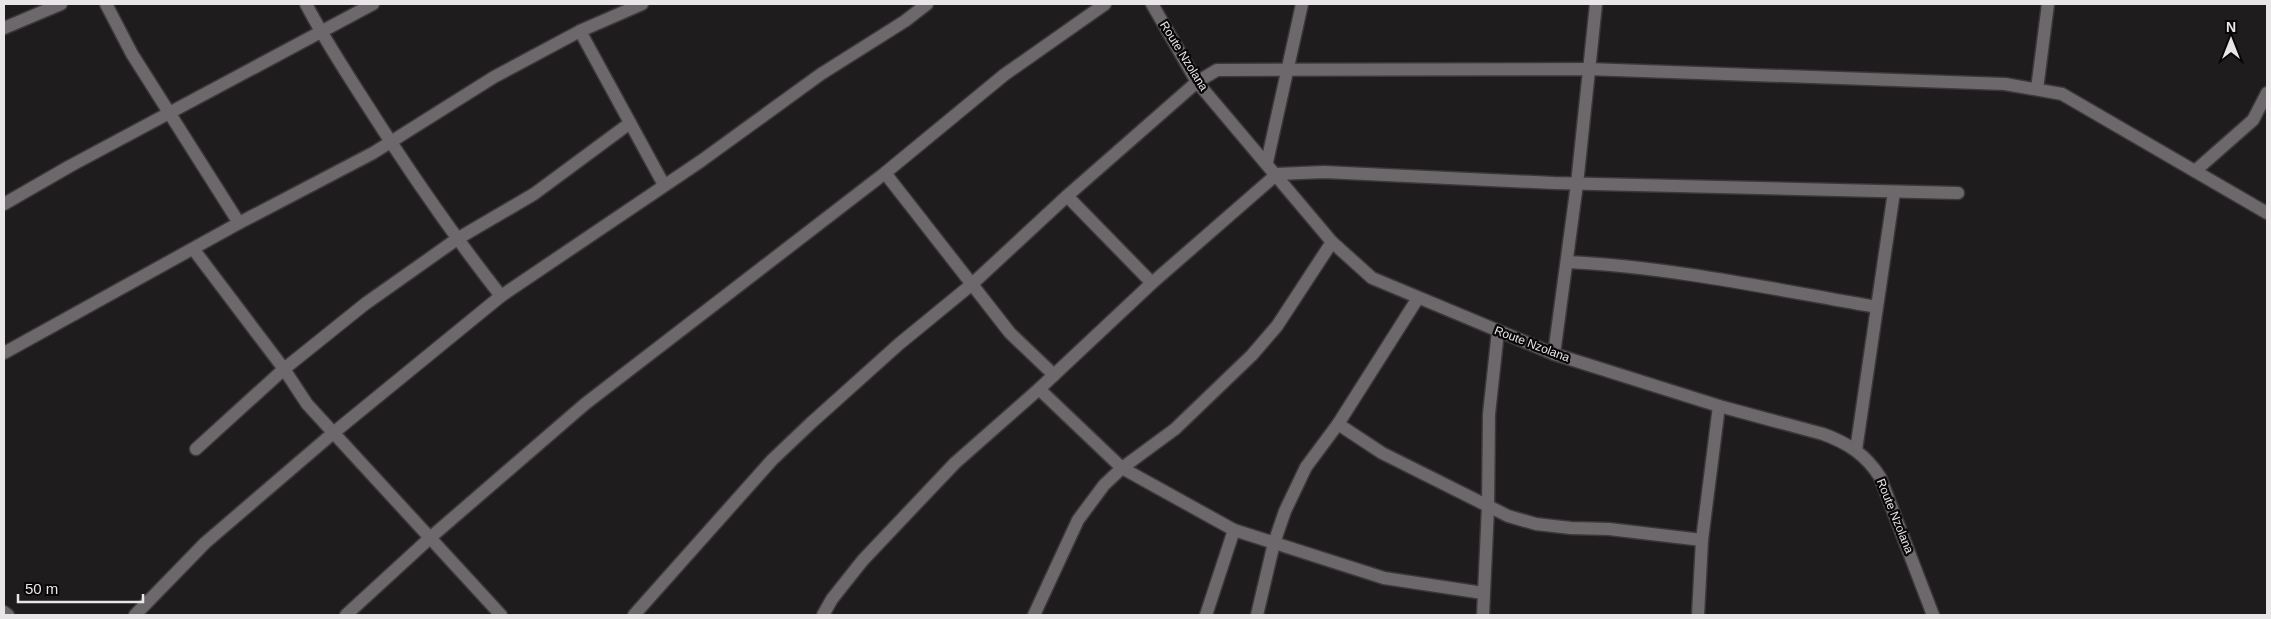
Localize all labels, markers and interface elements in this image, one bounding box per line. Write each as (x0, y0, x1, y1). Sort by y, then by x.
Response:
north arrow (2206, 15, 2256, 65)
street label: Route Nzolana (1157, 19, 1211, 94)
text: N (2226, 19, 2236, 35)
street label: Route Nzolana (1492, 323, 1572, 365)
street label: Route Nzolana (1874, 477, 1916, 556)
scale bar (18, 572, 142, 604)
text: 50 m (25, 580, 58, 597)

